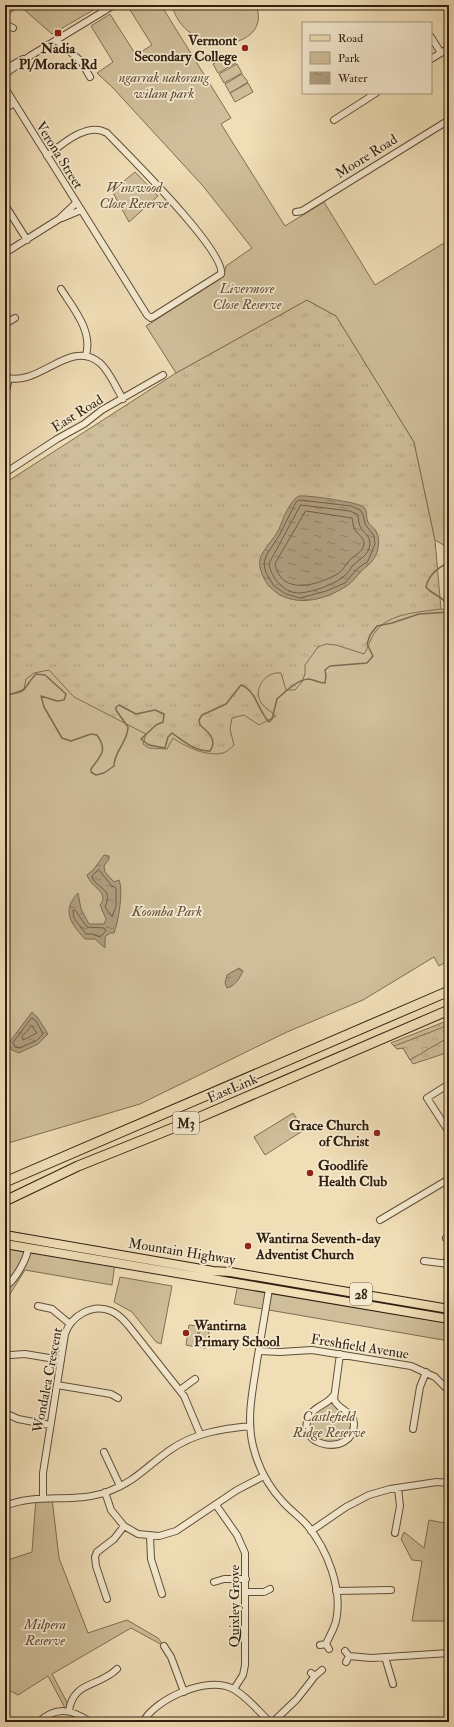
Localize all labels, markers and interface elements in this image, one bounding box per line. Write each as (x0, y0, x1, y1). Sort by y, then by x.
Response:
legend (302, 22, 432, 94)
marker: Nadia Pl/Morack Rd (53, 28, 63, 38)
text: Road (338, 31, 363, 46)
place label: Vermont Secondary College (134, 32, 237, 66)
place label: Nadia Pl/Morack Rd (19, 40, 97, 73)
marker: Vermont Secondary College (240, 43, 250, 53)
text: Park (338, 51, 360, 66)
park label: ngarrak nakorang wilam park (119, 69, 210, 102)
text: Water (337, 71, 368, 86)
street label: Verona Street (32, 118, 87, 192)
street label: Moore Road (332, 131, 401, 182)
park label: Winswood Close Reserve (99, 179, 169, 212)
park label: Livermore Close Reserve (212, 280, 282, 313)
street label: East Road (48, 391, 106, 436)
park label: Koomba Park (131, 903, 202, 920)
street label: EastLink (204, 1070, 260, 1107)
road number: M3 (173, 1112, 199, 1134)
place label: Grace Church of Christ (289, 1117, 370, 1150)
marker: Grace Church of Christ (372, 1128, 382, 1138)
place label: Goodlife Health Club (318, 1157, 387, 1190)
marker: Goodlife Health Club (305, 1168, 315, 1178)
place label: Wantirna Seventh-day Adventist Church (255, 1230, 381, 1263)
street label: Mountain Highway (127, 1235, 238, 1269)
marker: Wantirna Seventh-day Adventist Church (243, 1241, 253, 1251)
road number: 28 (350, 1283, 372, 1305)
place label: Wantirna Primary School (193, 1317, 280, 1351)
street label: Wondalea Crescent (29, 1326, 66, 1435)
marker: Wantirna Primary School (181, 1328, 191, 1338)
street label: Freshfield Avenue (310, 1330, 410, 1363)
park label: Castlefield Ridge Reserve (292, 1408, 365, 1441)
street label: Quixley Grove (226, 1564, 244, 1647)
park label: Milpera Reserve (23, 1616, 67, 1649)

